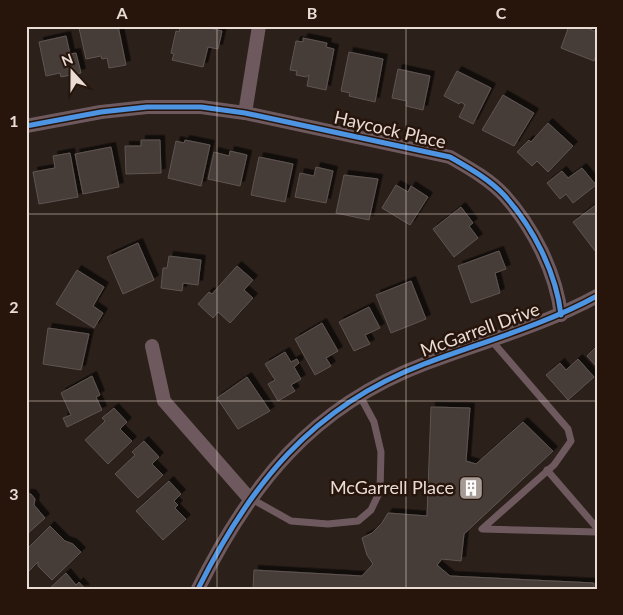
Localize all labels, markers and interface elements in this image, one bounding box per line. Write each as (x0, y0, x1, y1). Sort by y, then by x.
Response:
text: A (115, 3, 128, 22)
text: B (307, 3, 317, 22)
text: C (496, 3, 507, 22)
north arrow (48, 48, 98, 98)
text: N (59, 50, 75, 69)
street label: Haycock Place (332, 105, 448, 153)
text: 1 (9, 111, 19, 130)
text: 2 (9, 297, 19, 316)
street label: McGarrell Drive (417, 297, 542, 361)
building icon: McGarrell Place (458, 475, 484, 501)
place label: McGarrell Place (330, 476, 454, 498)
text: 3 (9, 484, 19, 503)

